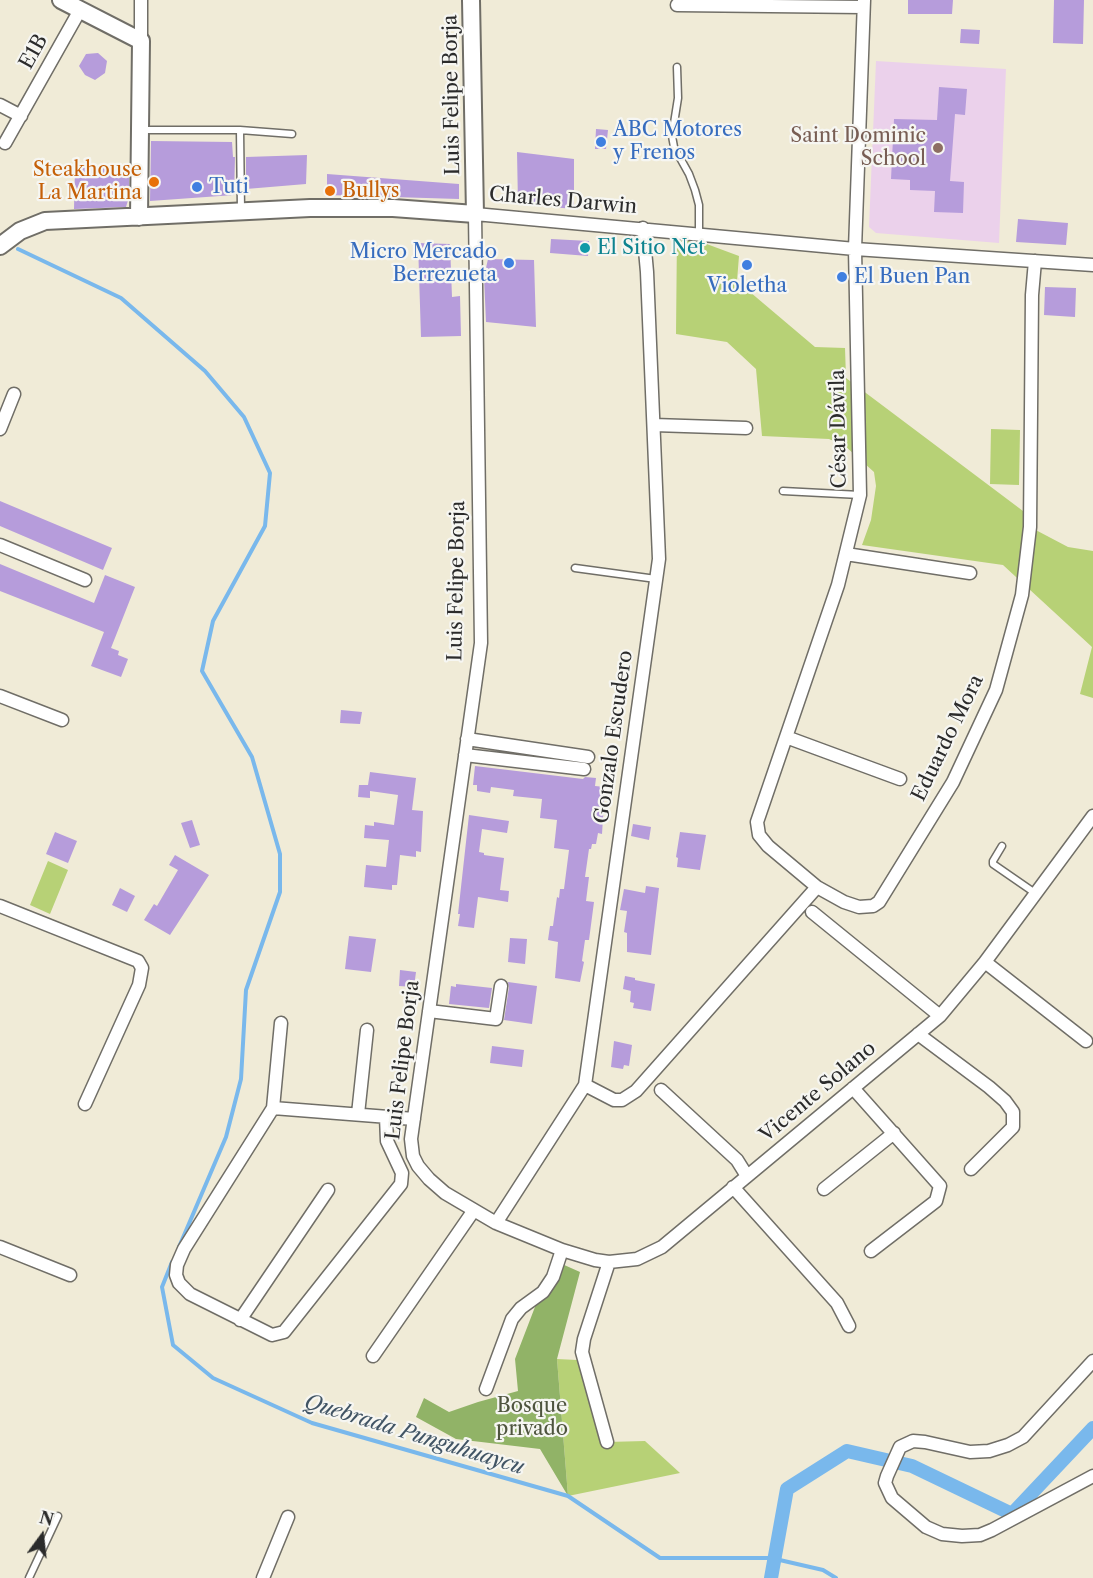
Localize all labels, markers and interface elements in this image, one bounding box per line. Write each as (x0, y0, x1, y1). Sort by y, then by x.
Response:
street label: Luis Felipe Borja (439, 14, 465, 176)
street label: E1B (15, 30, 53, 74)
place label: ABC Motores y Frenos (613, 118, 742, 165)
place label: Saint Dominic School (790, 124, 926, 171)
marker: ABC Motores y Frenos (594, 135, 608, 149)
marker: Saint Dominic School (931, 141, 945, 155)
place label: Steakhouse La Martina (33, 158, 142, 205)
marker: Steakhouse La Martina (147, 175, 161, 189)
place label: Tuti (209, 175, 249, 199)
place label: Bullys (342, 179, 399, 203)
marker: Tuti (190, 180, 204, 194)
street label: Charles Darwin (488, 183, 638, 219)
marker: Bullys (323, 184, 337, 198)
place label: El Sitio Net (597, 236, 705, 260)
place label: Micro Mercado Berrezueta (350, 240, 497, 287)
marker: El Sitio Net (578, 241, 592, 255)
marker: Micro Mercado Berrezueta (502, 256, 516, 270)
marker: Violetha (740, 258, 754, 272)
place label: El Buen Pan (854, 265, 970, 289)
marker: El Buen Pan (835, 270, 849, 284)
place label: Violetha (707, 274, 787, 298)
street label: César Dávila (826, 369, 852, 489)
street label: Luis Felipe Borja (444, 500, 470, 662)
street label: Gonzalo Escudero (590, 649, 638, 825)
street label: Eduardo Mora (907, 671, 989, 805)
street label: Luis Felipe Borja (381, 979, 425, 1141)
street label: Vicente Solano (755, 1037, 881, 1147)
water label: Quebrada Punguhuaycu (301, 1390, 527, 1480)
park label: Bosque privado (496, 1394, 568, 1441)
north arrow (12, 1506, 72, 1566)
text: N (37, 1507, 56, 1530)

